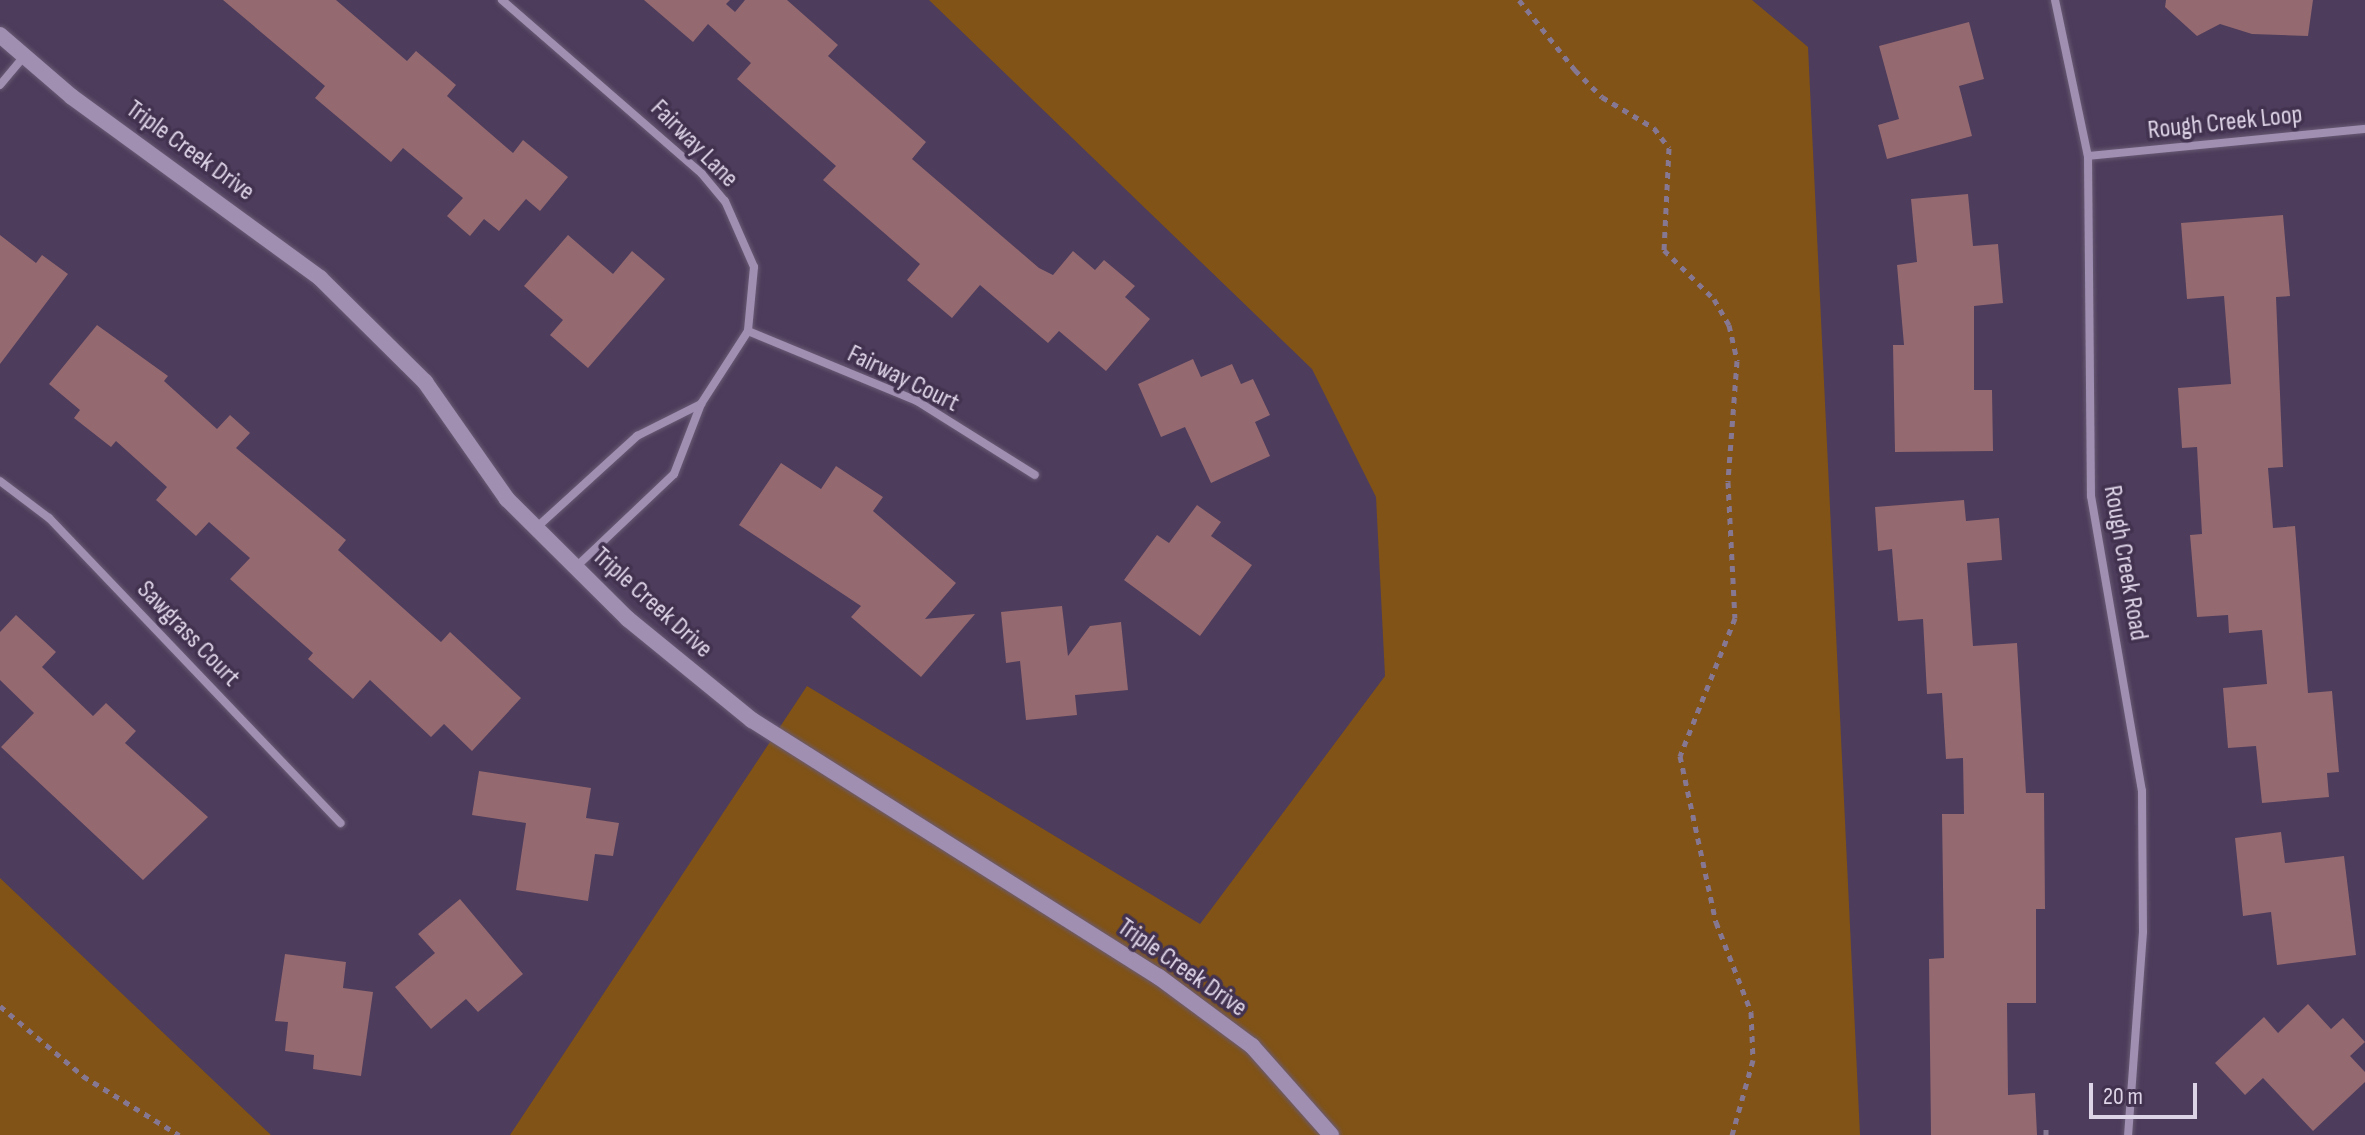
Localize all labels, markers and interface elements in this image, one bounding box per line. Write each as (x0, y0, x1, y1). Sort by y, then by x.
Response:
street label: Triple Creek Drive (120, 94, 260, 208)
street label: Fairway Lane (644, 94, 744, 194)
street label: Rough Creek Loop (2146, 99, 2304, 147)
street label: Fairway Court (842, 339, 964, 419)
street label: Rough Creek Road (2096, 483, 2154, 643)
street label: Triple Creek Drive (585, 541, 719, 665)
street label: Sawgrass Court (130, 575, 246, 693)
street label: Triple Creek Drive (1111, 912, 1253, 1024)
scale bar (2093, 1067, 2201, 1117)
text: 20 m (2103, 1082, 2143, 1111)

